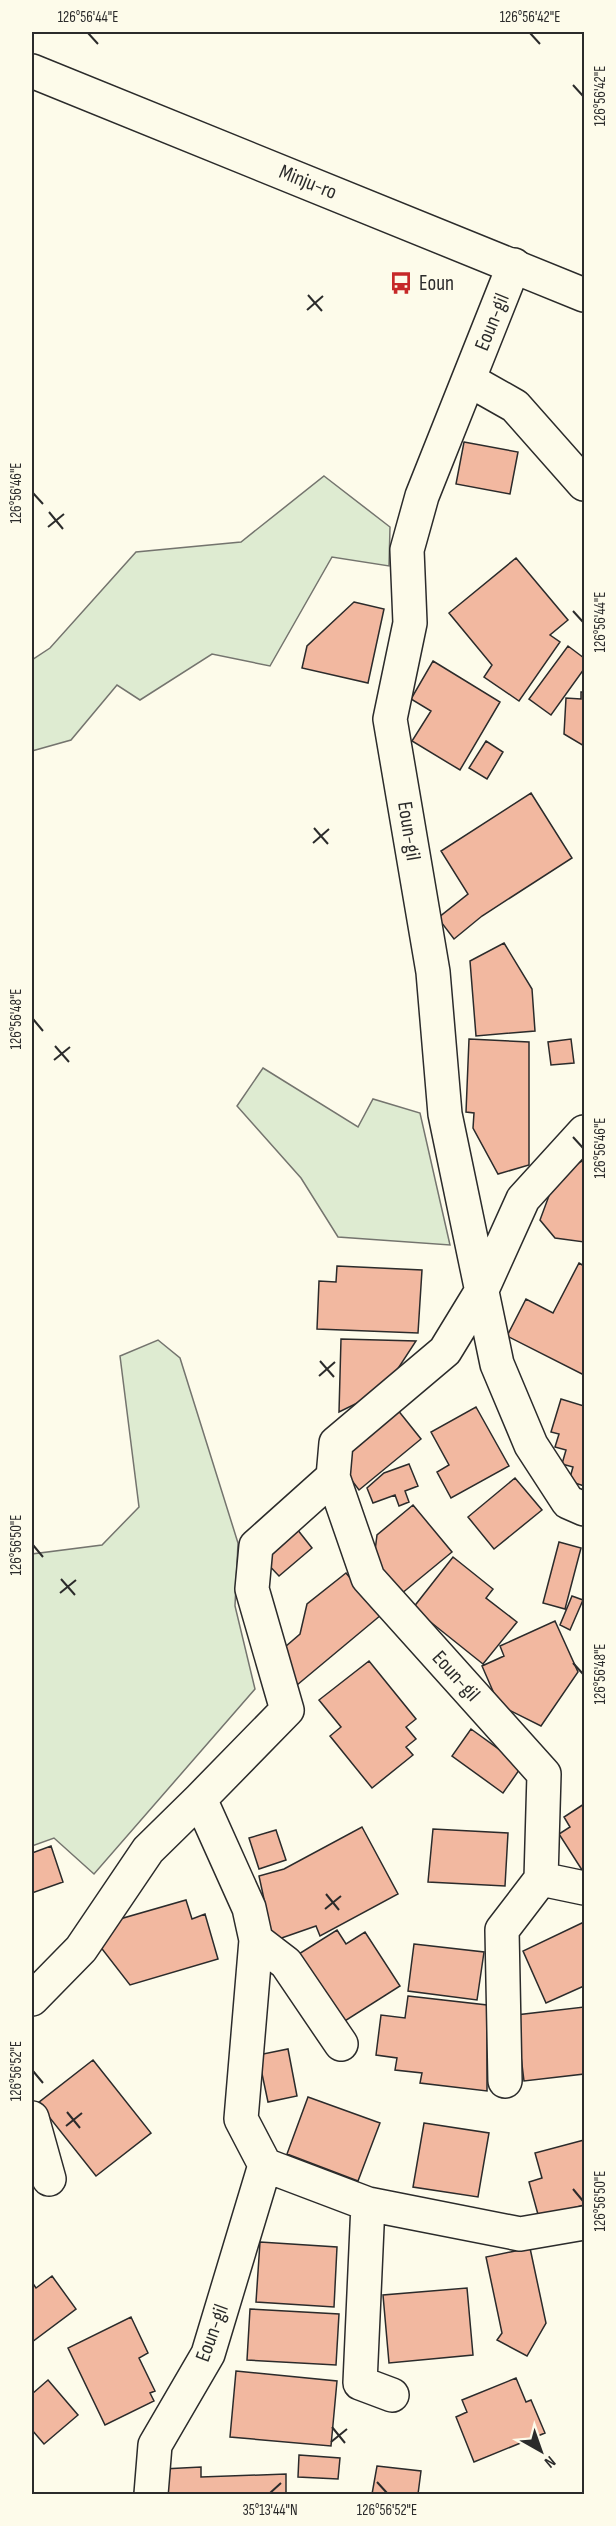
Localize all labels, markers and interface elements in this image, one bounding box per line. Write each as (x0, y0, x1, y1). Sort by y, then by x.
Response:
text: 126°56'44"E (58, 8, 118, 27)
text: 126°56'42"E (500, 8, 560, 27)
text: 126°56'42"E (591, 66, 610, 126)
street label: Minju-ro (275, 159, 341, 205)
bus stop icon: Eoun (388, 270, 414, 296)
place label: Eoun (419, 271, 454, 296)
street label: Eoun-gil (469, 290, 515, 354)
text: 126°56'46"E (7, 463, 26, 523)
text: 126°56'44"E (591, 592, 610, 652)
street label: Eoun-gil (392, 800, 426, 862)
text: 126°56'48"E (7, 989, 26, 1049)
text: 126°56'46"E (591, 1118, 610, 1178)
text: 126°56'50"E (7, 1515, 26, 1575)
text: 126°56'48"E (591, 1644, 610, 1704)
street label: Eoun-gil (427, 1646, 485, 1706)
text: 126°56'52"E (7, 2041, 26, 2101)
text: 126°56'50"E (591, 2171, 610, 2231)
street label: Eoun-gil (190, 2301, 234, 2365)
north arrow (511, 2421, 571, 2481)
text: N (540, 2451, 559, 2471)
text: 35°13'44"N (242, 2501, 298, 2520)
text: 126°56'52"E (357, 2501, 417, 2520)

